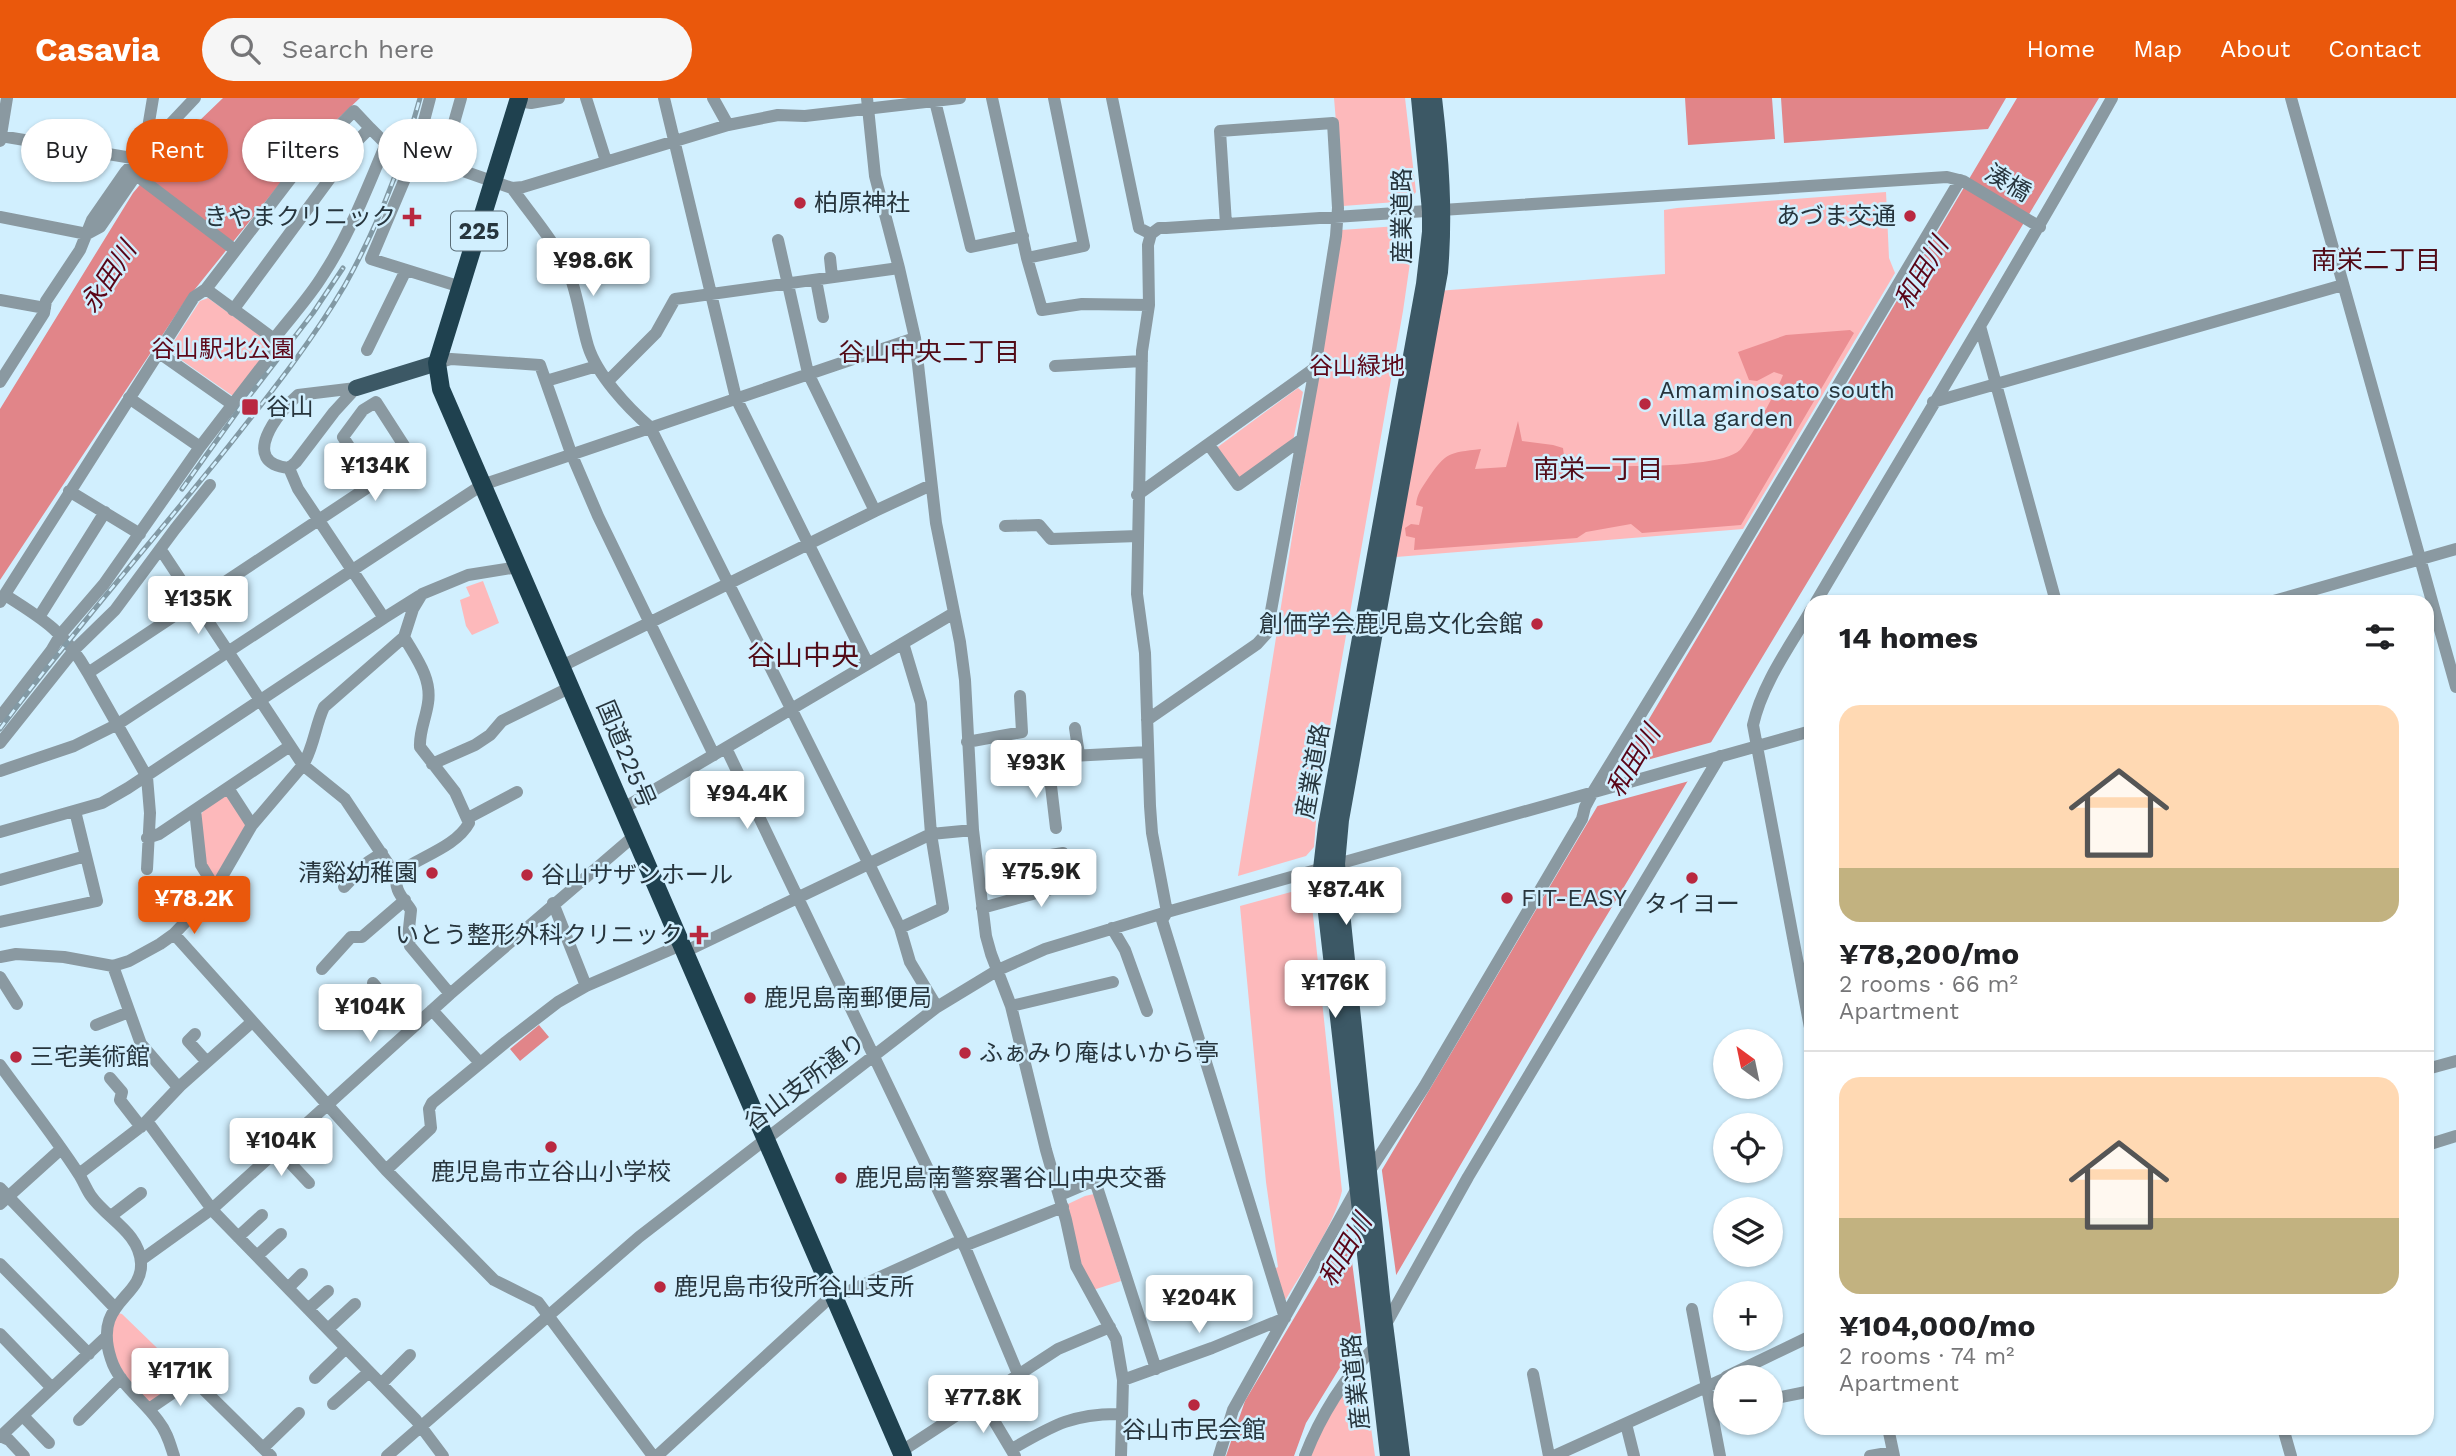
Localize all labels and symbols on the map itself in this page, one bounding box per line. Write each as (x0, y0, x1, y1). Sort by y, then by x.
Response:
street label: 湊橋 (1980, 159, 2036, 207)
street label: 産業道路 (1388, 168, 1416, 264)
place label: 柏原神社 (814, 189, 910, 217)
marker: 柏原神社 (792, 195, 808, 211)
place label: あづま交通 (1776, 202, 1896, 230)
place label: きやまクリニック (204, 203, 396, 231)
marker: きやまクリニック (402, 207, 422, 227)
marker: あづま交通 (1902, 208, 1918, 224)
road number: 225 (451, 212, 507, 250)
water label: 和田川 (1888, 229, 1955, 314)
water label: 永田川 (74, 234, 143, 318)
pin: ¥98.6K (536, 238, 650, 298)
district label: 南栄二丁目 (2311, 245, 2441, 275)
park label: 谷山駅北公園 (151, 335, 295, 363)
district label: 谷山中央二丁目 (838, 337, 1020, 367)
park label: 谷山緑地 (1309, 352, 1405, 380)
place label: Amaminosato south villa garden (1659, 376, 1895, 432)
place label: 谷山 (266, 393, 314, 421)
marker: Amaminosato south villa garden (1637, 396, 1653, 412)
marker: 谷山 (240, 397, 260, 417)
pin: ¥134K (326, 444, 424, 503)
district label: 南栄一丁目 (1533, 454, 1663, 484)
pin: ¥135K (149, 576, 247, 636)
place label: 創価学会鹿児島文化会館 (1259, 610, 1523, 638)
marker: 創価学会鹿児島文化会館 (1529, 616, 1545, 632)
district label: 谷山中央 (747, 639, 859, 672)
street label: 国道225号 (591, 696, 661, 812)
water label: 和田川 (1600, 717, 1667, 802)
street label: 産業道路 (1291, 721, 1335, 821)
pin: ¥93K (995, 740, 1077, 800)
pin: ¥94.4K (690, 772, 804, 831)
pin: ¥75.9K (984, 850, 1098, 909)
place label: 清谿幼稚園 (298, 859, 418, 887)
place label: 谷山サザンホール (541, 861, 733, 889)
marker: 清谿幼稚園 (424, 865, 440, 881)
marker: 谷山サザンホール (519, 867, 535, 883)
pin: ¥87.4K (1289, 868, 1403, 927)
marker: タイヨー (1684, 870, 1700, 886)
pin: ¥78.2K (137, 876, 251, 936)
place label: FIT-EASY (1521, 884, 1627, 912)
marker: FIT-EASY (1499, 890, 1515, 906)
place label: タイヨー (1644, 890, 1740, 918)
place label: いとう整形外科クリニック (395, 921, 683, 949)
marker: いとう整形外科クリニック (689, 925, 709, 945)
pin: ¥176K (1286, 960, 1384, 1020)
pin: ¥104K (321, 984, 419, 1044)
place label: 鹿児島南郵便局 (764, 984, 932, 1012)
marker: 鹿児島南郵便局 (742, 990, 758, 1006)
street label: 谷山支所通り (739, 1027, 871, 1137)
north arrow (1713, 1029, 1783, 1099)
place label: ふぁみり庵はいから亭 (979, 1039, 1219, 1067)
place label: 三宅美術館 (30, 1043, 150, 1071)
marker: ふぁみり庵はいから亭 (957, 1045, 973, 1061)
marker: 三宅美術館 (8, 1049, 24, 1065)
pin: ¥104K (232, 1118, 330, 1178)
marker: 鹿児島市立谷山小学校 (543, 1139, 559, 1155)
place label: 鹿児島市立谷山小学校 (431, 1158, 671, 1186)
place label: 鹿児島南警察署谷山中央交番 (855, 1164, 1167, 1192)
marker: 鹿児島南警察署谷山中央交番 (833, 1170, 849, 1186)
water label: 和田川 (1313, 1206, 1379, 1291)
place label: 鹿児島市役所谷山支所 (674, 1273, 914, 1301)
pin: ¥204K (1150, 1276, 1248, 1335)
marker: 鹿児島市役所谷山支所 (652, 1279, 668, 1295)
street label: 産業道路 (1337, 1333, 1375, 1431)
pin: ¥171K (131, 1348, 229, 1408)
pin: ¥77.8K (926, 1376, 1040, 1435)
marker: 谷山市民会館 (1186, 1397, 1202, 1413)
place label: 谷山市民会館 (1122, 1416, 1266, 1444)

